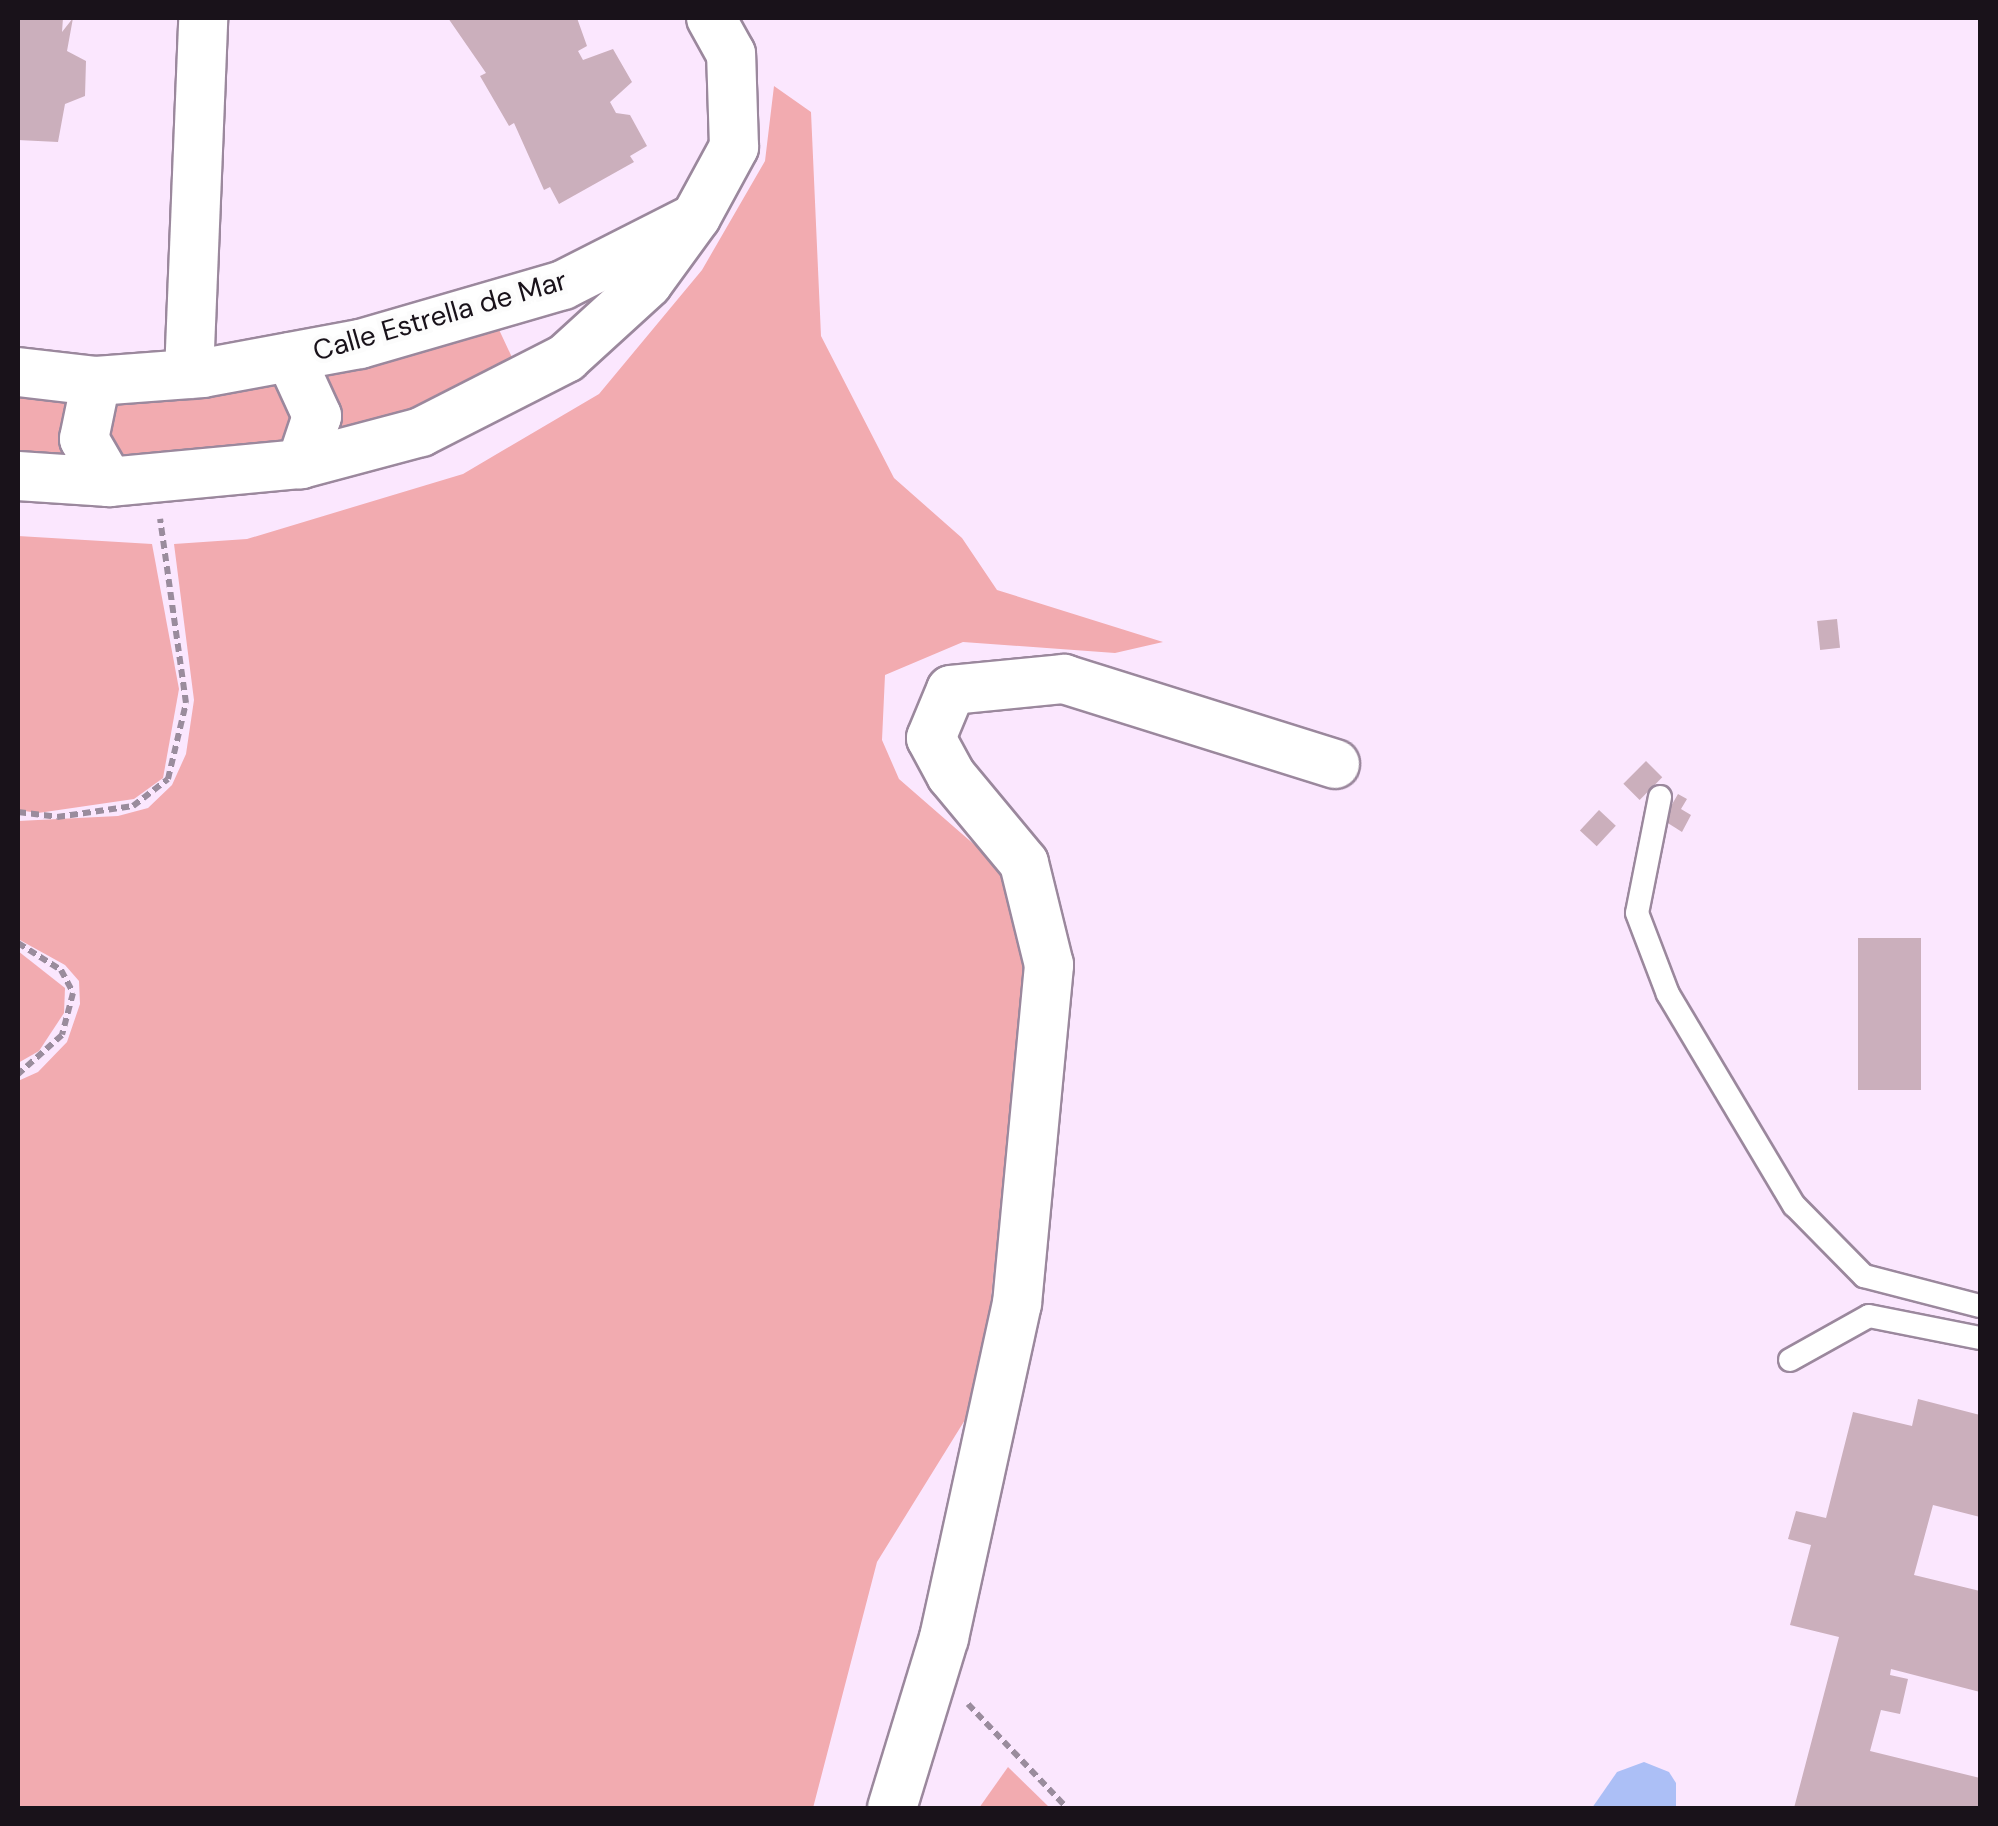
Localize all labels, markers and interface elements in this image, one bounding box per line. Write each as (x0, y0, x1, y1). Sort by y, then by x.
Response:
street label: Calle Estrella de Mar (309, 264, 571, 368)

